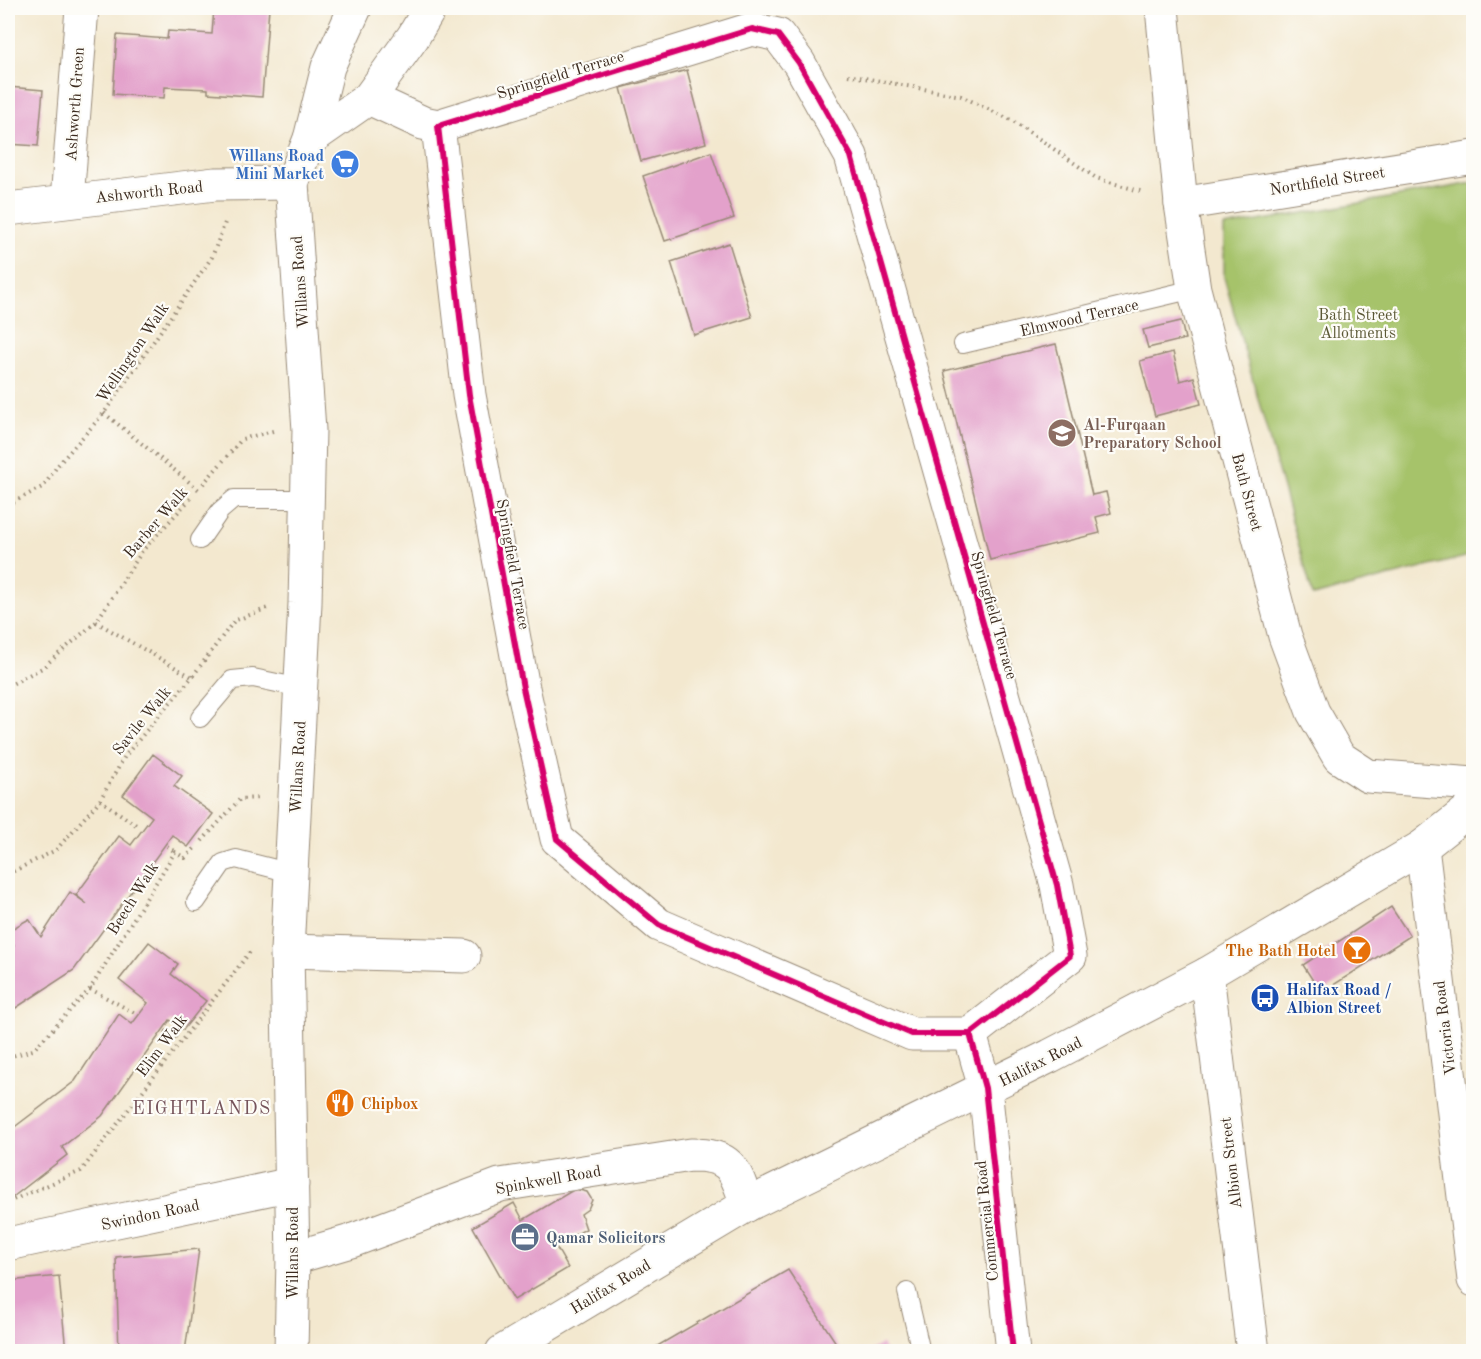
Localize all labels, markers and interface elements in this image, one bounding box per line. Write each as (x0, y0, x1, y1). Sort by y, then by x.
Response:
street label: Ashworth Green (64, 46, 88, 162)
street label: Springfield Terrace (495, 49, 626, 103)
supermarket icon: Willans Road Mini Market (329, 148, 361, 180)
place label: Willans Road Mini Market (228, 149, 324, 183)
street label: Northfield Street (1269, 165, 1386, 199)
street label: Ashworth Road (94, 179, 204, 207)
street label: Willans Road (290, 235, 312, 329)
street label: Elmwood Terrace (1018, 297, 1140, 340)
street label: Wellington Walk (95, 300, 173, 406)
park label: Bath Street Allotments (1318, 308, 1398, 342)
school or university icon: Al-Furqaan Preparatory School (1046, 417, 1078, 449)
place label: Al-Furqaan Preparatory School (1083, 418, 1222, 452)
street label: Bath Street (1228, 452, 1264, 534)
street label: Barber Walk (121, 485, 192, 562)
street label: Springfield Terrace (493, 498, 531, 631)
street label: Springfield Terrace (967, 550, 1019, 681)
street label: Savile Walk (110, 684, 175, 758)
street label: Willans Road (289, 720, 309, 814)
street label: Beech Walk (105, 860, 162, 938)
bar icon: The Bath Hotel (1341, 934, 1373, 966)
place label: The Bath Hotel (1225, 944, 1336, 960)
street label: Victoria Road (1432, 979, 1460, 1076)
bus stop icon: Halifax Road / Albion Street (1249, 982, 1281, 1014)
place label: Halifax Road / Albion Street (1286, 983, 1392, 1017)
street label: Elim Walk (134, 1012, 191, 1080)
street label: Halifax Road (997, 1035, 1085, 1091)
restaurant icon: Chipbox (324, 1087, 356, 1119)
place label: Chipbox (361, 1097, 418, 1113)
district label: EIGHTLANDS (132, 1100, 272, 1118)
street label: Albion Street (1218, 1115, 1246, 1210)
street label: Commercial Road (974, 1159, 1002, 1282)
street label: Spinkwell Road (494, 1164, 603, 1198)
street label: Swindon Road (100, 1198, 201, 1234)
street label: Willans Road (286, 1207, 302, 1299)
office icon: Qamar Solicitors (509, 1221, 541, 1253)
place label: Qamar Solicitors (546, 1231, 666, 1247)
street label: Halifax Road (568, 1257, 654, 1318)

